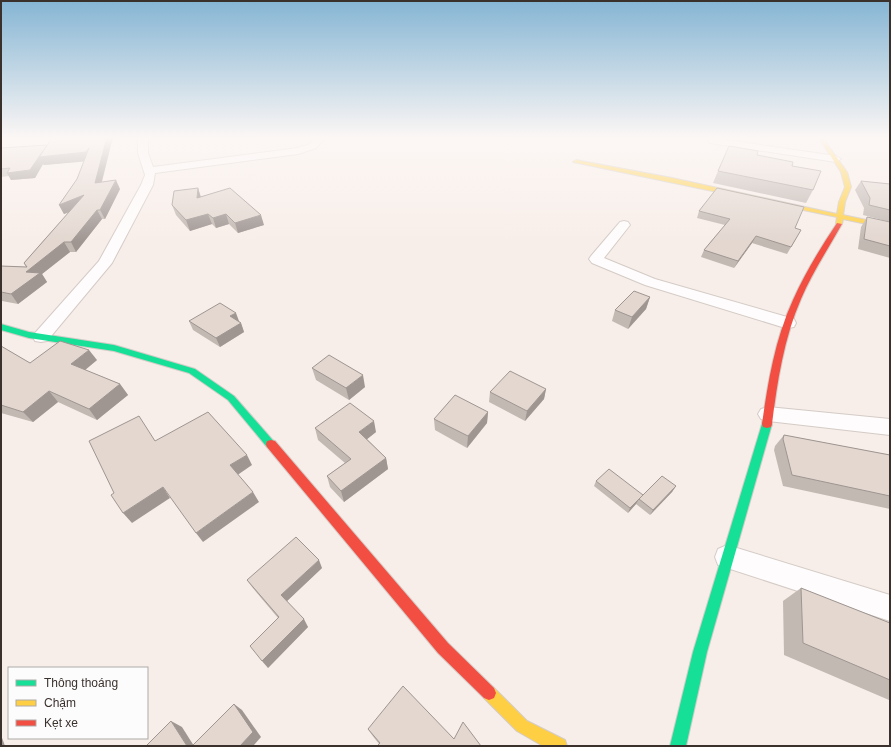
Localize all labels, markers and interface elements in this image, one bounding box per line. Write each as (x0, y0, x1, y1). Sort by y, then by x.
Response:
legend (8, 667, 148, 739)
text: Thông thoáng (44, 676, 118, 690)
text: Chậm (44, 696, 76, 710)
text: Kẹt xe (44, 716, 78, 730)

